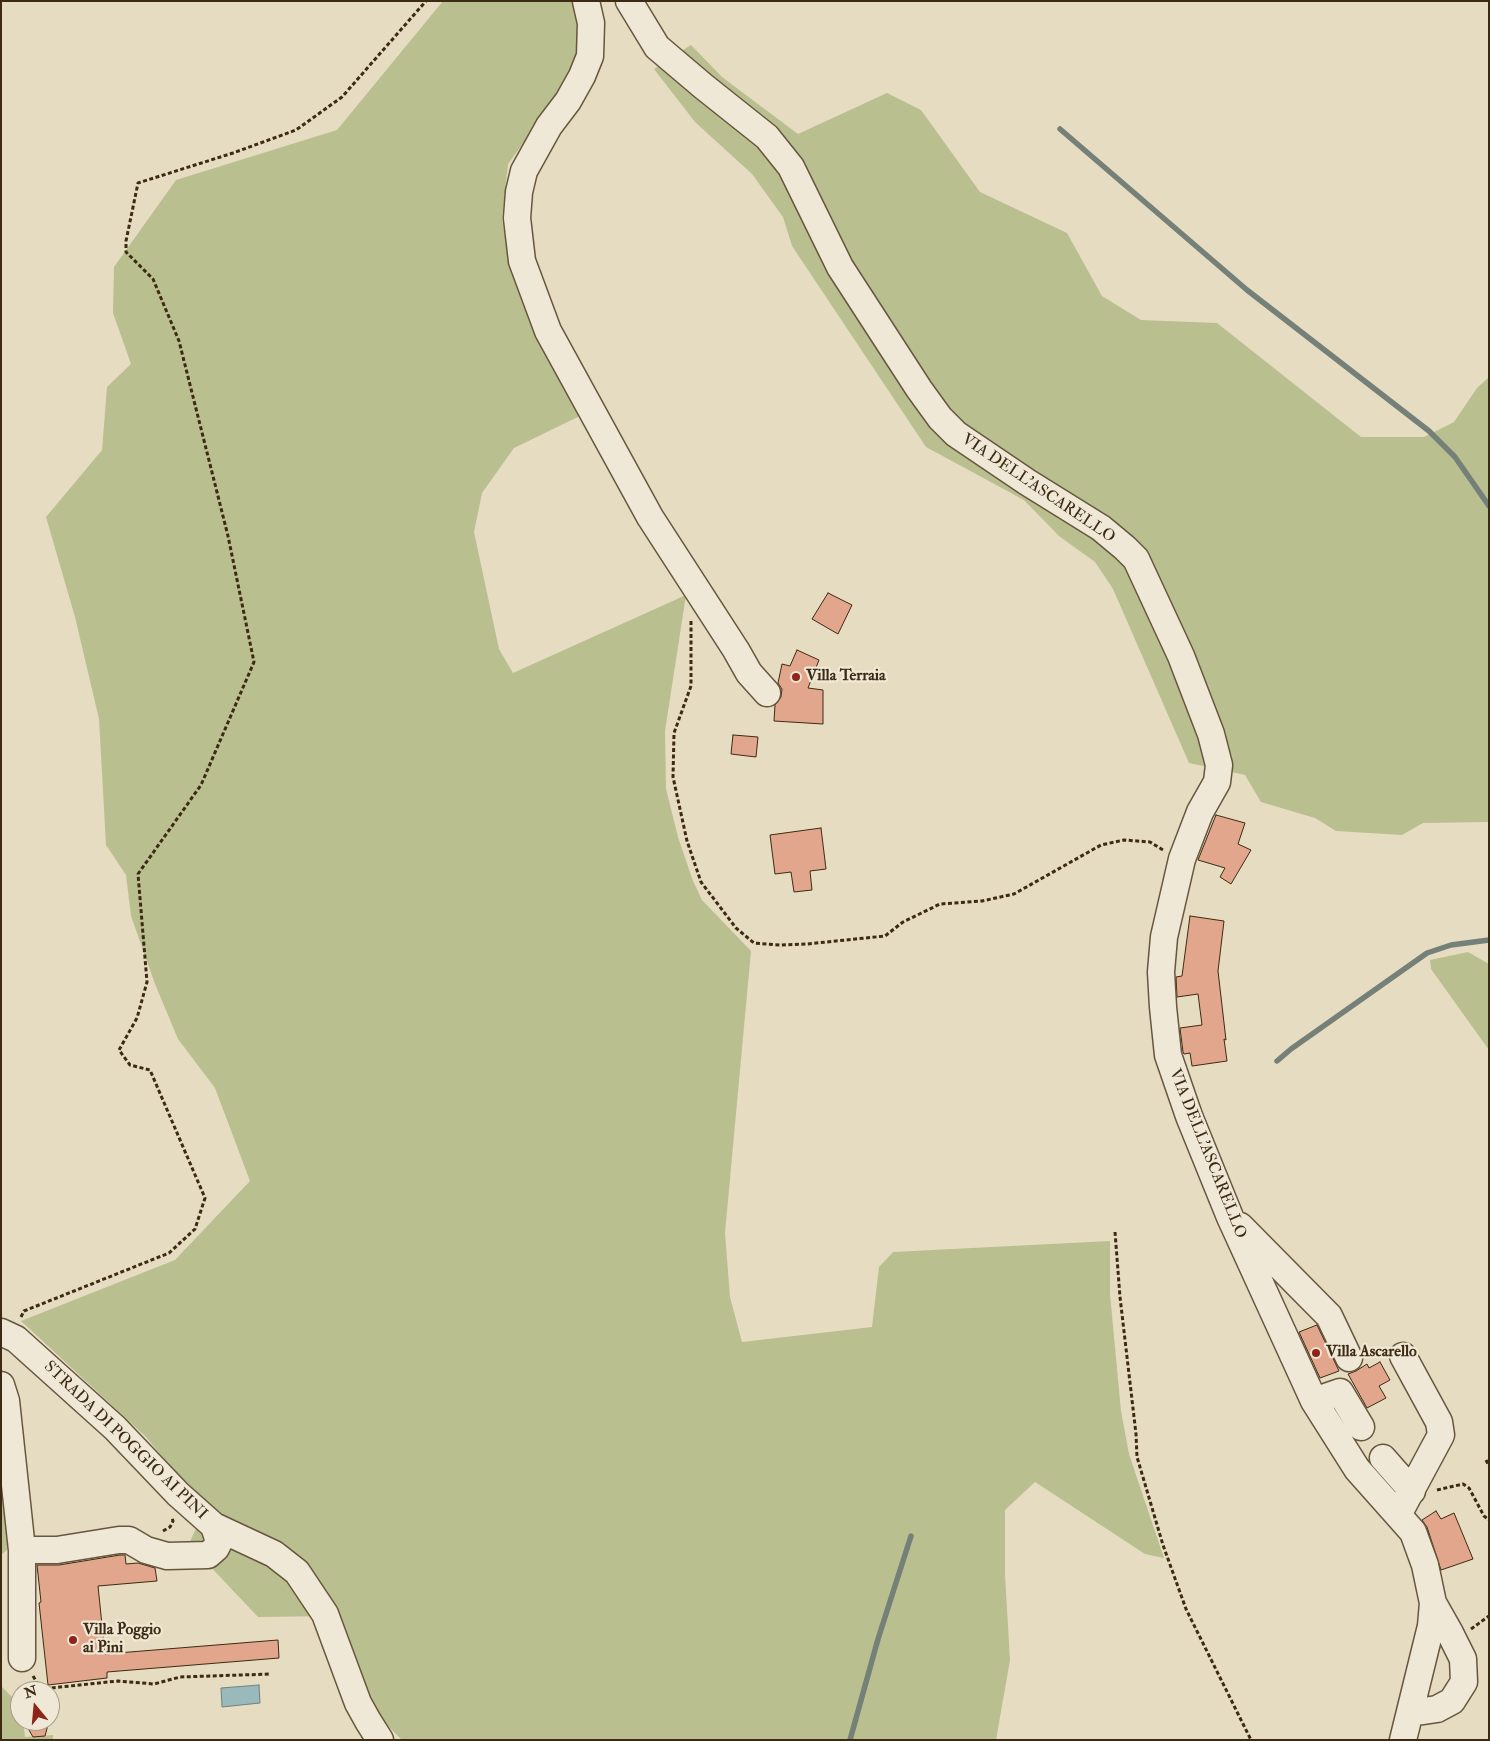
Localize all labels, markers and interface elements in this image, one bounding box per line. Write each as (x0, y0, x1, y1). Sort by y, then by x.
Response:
street label: VIA DELL'ASCARELLO (958, 430, 1118, 548)
place label: Villa Terraia (806, 667, 886, 687)
marker: Villa Terraia (790, 671, 802, 683)
street label: VIA DELL'ASCARELLO (1164, 1066, 1250, 1242)
place label: Villa Ascarello (1326, 1343, 1417, 1363)
marker: Villa Ascarello (1310, 1347, 1322, 1359)
street label: STRADA DI POGGIO AI PINI (39, 1358, 211, 1524)
place label: Villa Poggio ai Pini (83, 1621, 161, 1659)
marker: Villa Poggio ai Pini (67, 1634, 79, 1646)
north arrow (10, 1681, 60, 1731)
text: N (22, 1682, 39, 1702)

